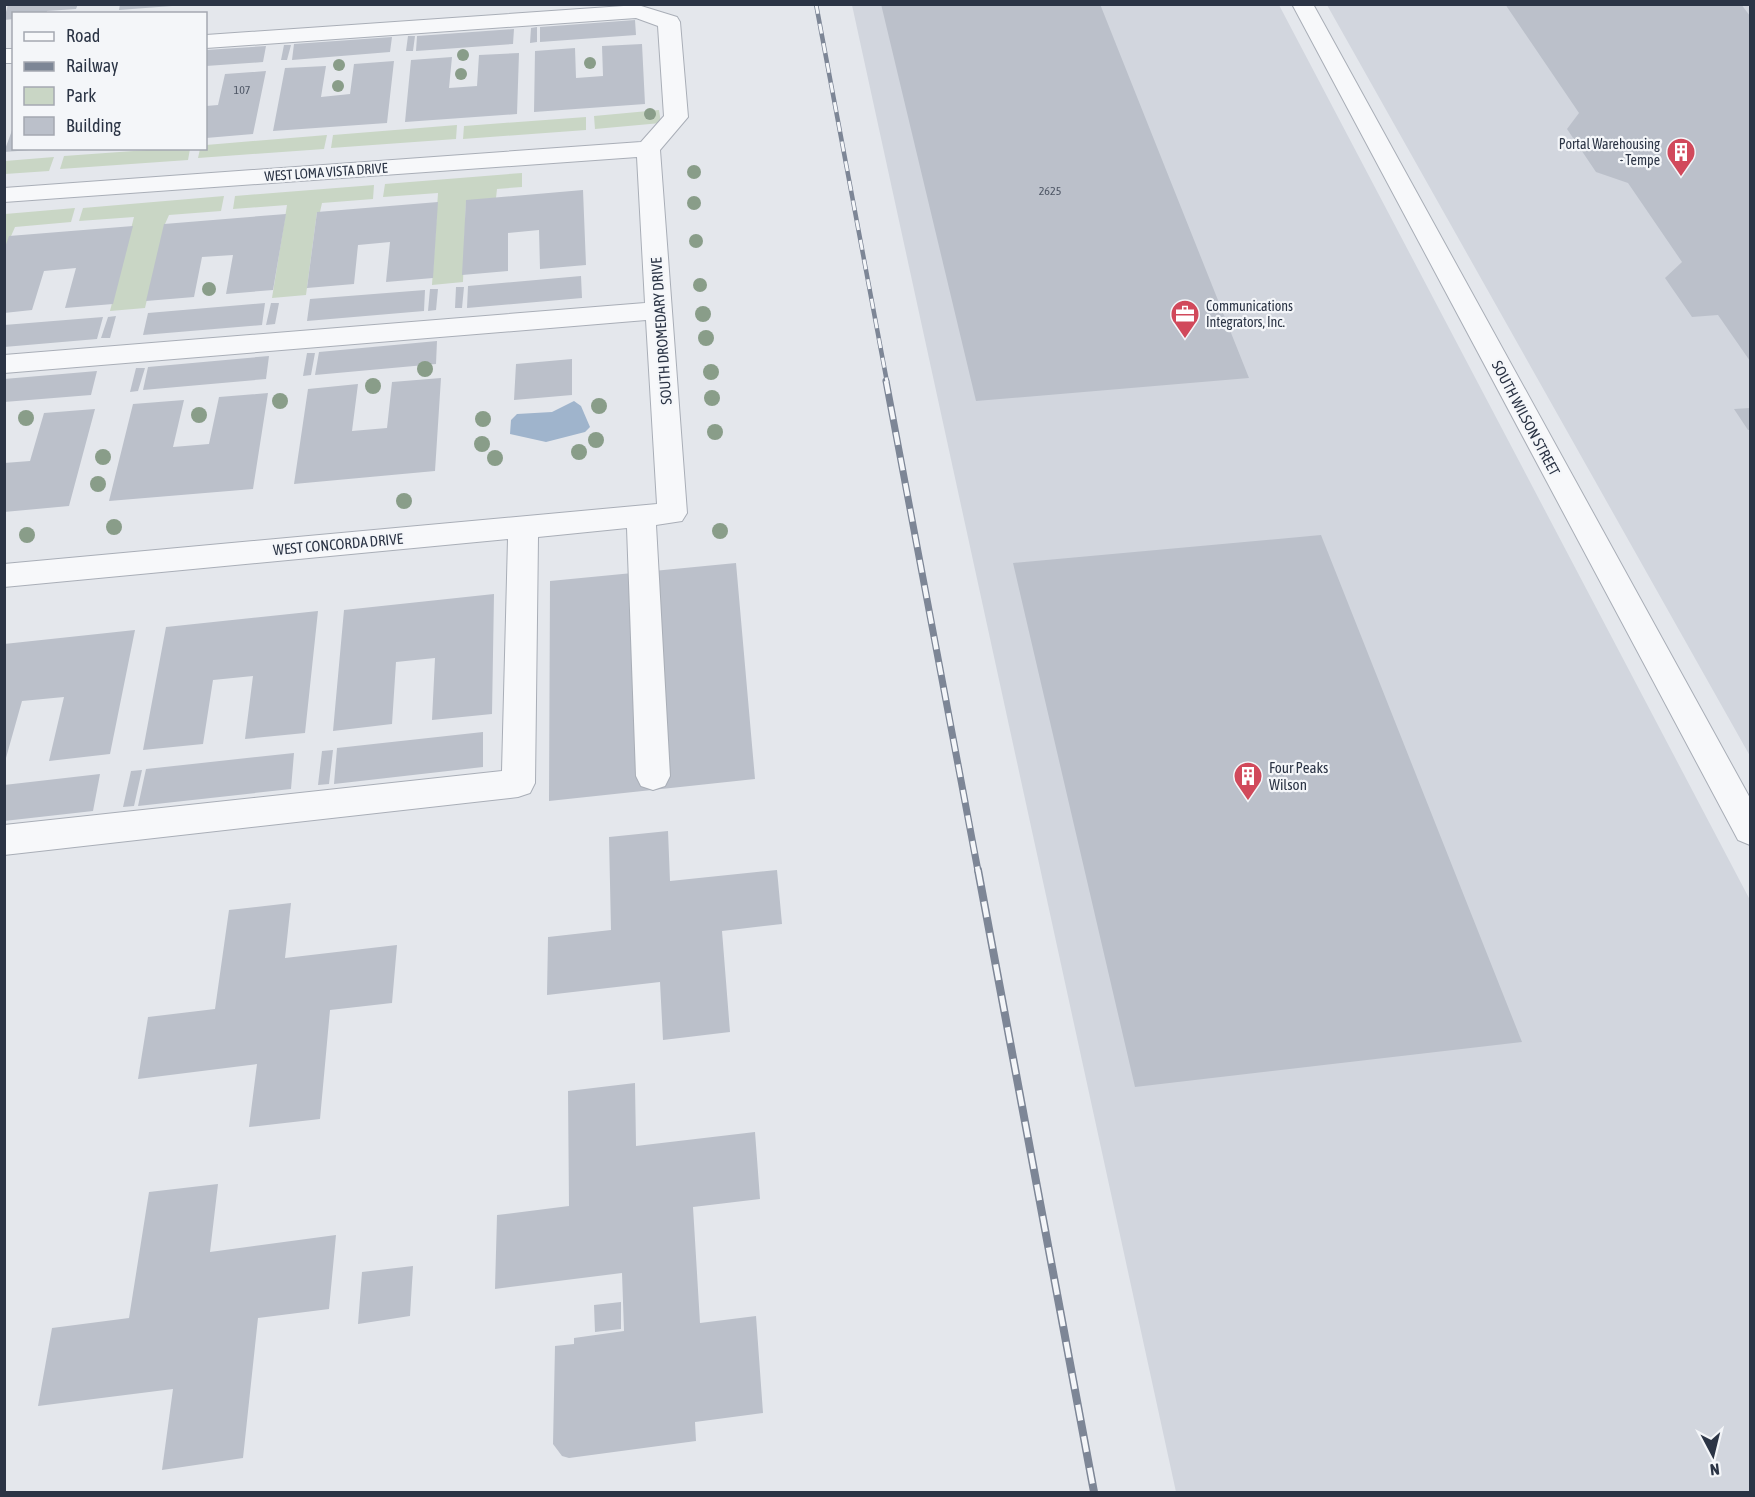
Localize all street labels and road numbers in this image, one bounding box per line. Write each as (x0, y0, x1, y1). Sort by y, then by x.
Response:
street label: WEST LOMA VISTA DRIVE (264, 160, 388, 184)
street label: SOUTH DROMEDARY DRIVE (647, 256, 675, 405)
street label: SOUTH WILSON STREET (1489, 358, 1564, 479)
street label: WEST CONCORDA DRIVE (272, 530, 404, 558)

